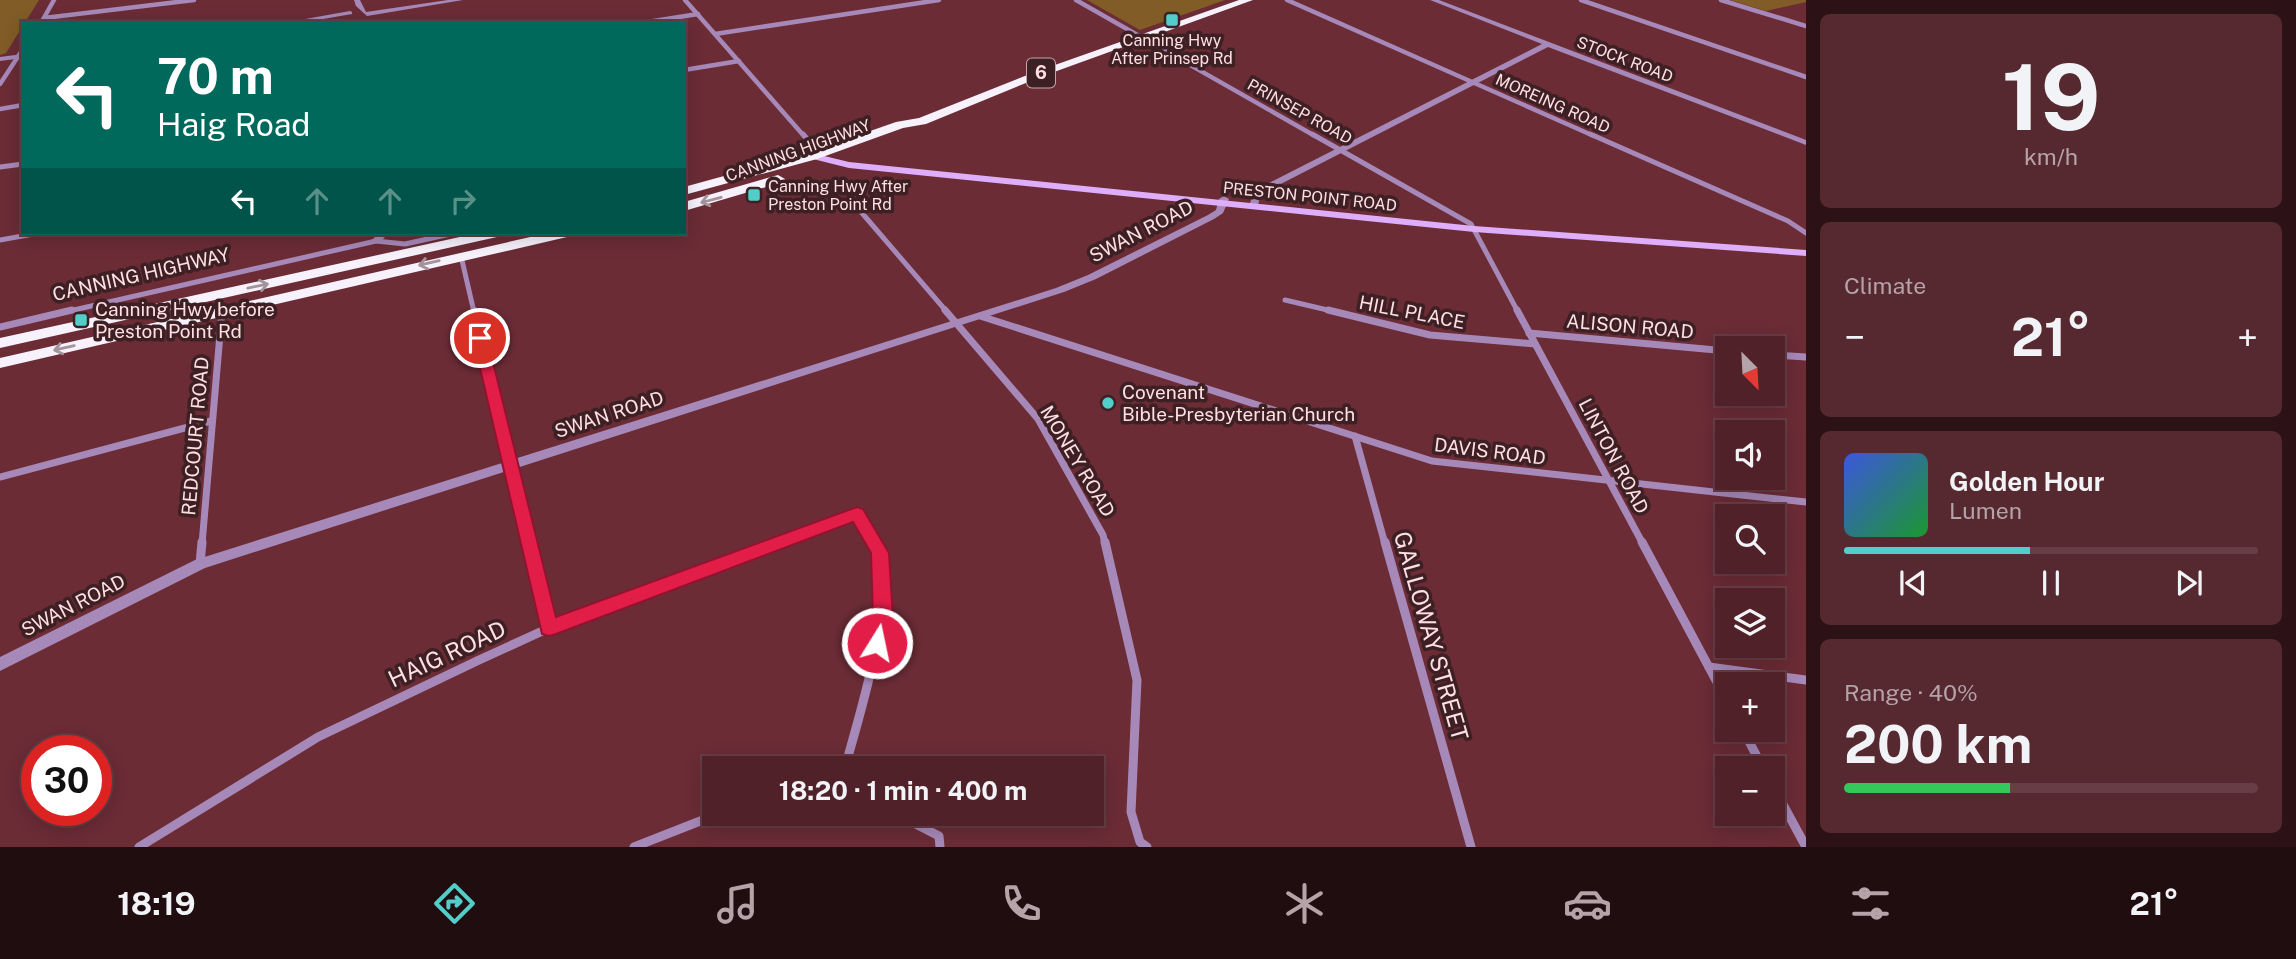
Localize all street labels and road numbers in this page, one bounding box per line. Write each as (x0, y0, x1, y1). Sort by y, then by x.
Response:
street label: STOCK ROAD (1574, 32, 1676, 87)
road number: 6 (1027, 58, 1055, 88)
street label: MOREING ROAD (1493, 70, 1613, 137)
street label: PRINSEP ROAD (1244, 75, 1355, 148)
street label: CANNING HIGHWAY (723, 115, 873, 185)
street label: PRESTON POINT ROAD (1222, 178, 1398, 215)
street label: SWAN ROAD (1086, 195, 1196, 267)
street label: CANNING HIGHWAY (50, 243, 232, 305)
street label: HILL PLACE (1357, 291, 1467, 333)
street label: ALISON ROAD (1565, 309, 1695, 343)
street label: REDCOURT ROAD (177, 356, 213, 516)
street label: SWAN ROAD (552, 386, 666, 442)
street label: LINTON ROAD (1574, 395, 1654, 517)
street label: MONEY ROAD (1036, 401, 1120, 521)
street label: DAVIS ROAD (1433, 433, 1547, 469)
street label: GALLOWAY STREET (1389, 528, 1474, 744)
street label: SWAN ROAD (18, 569, 128, 641)
street label: HAIG ROAD (384, 615, 510, 693)

